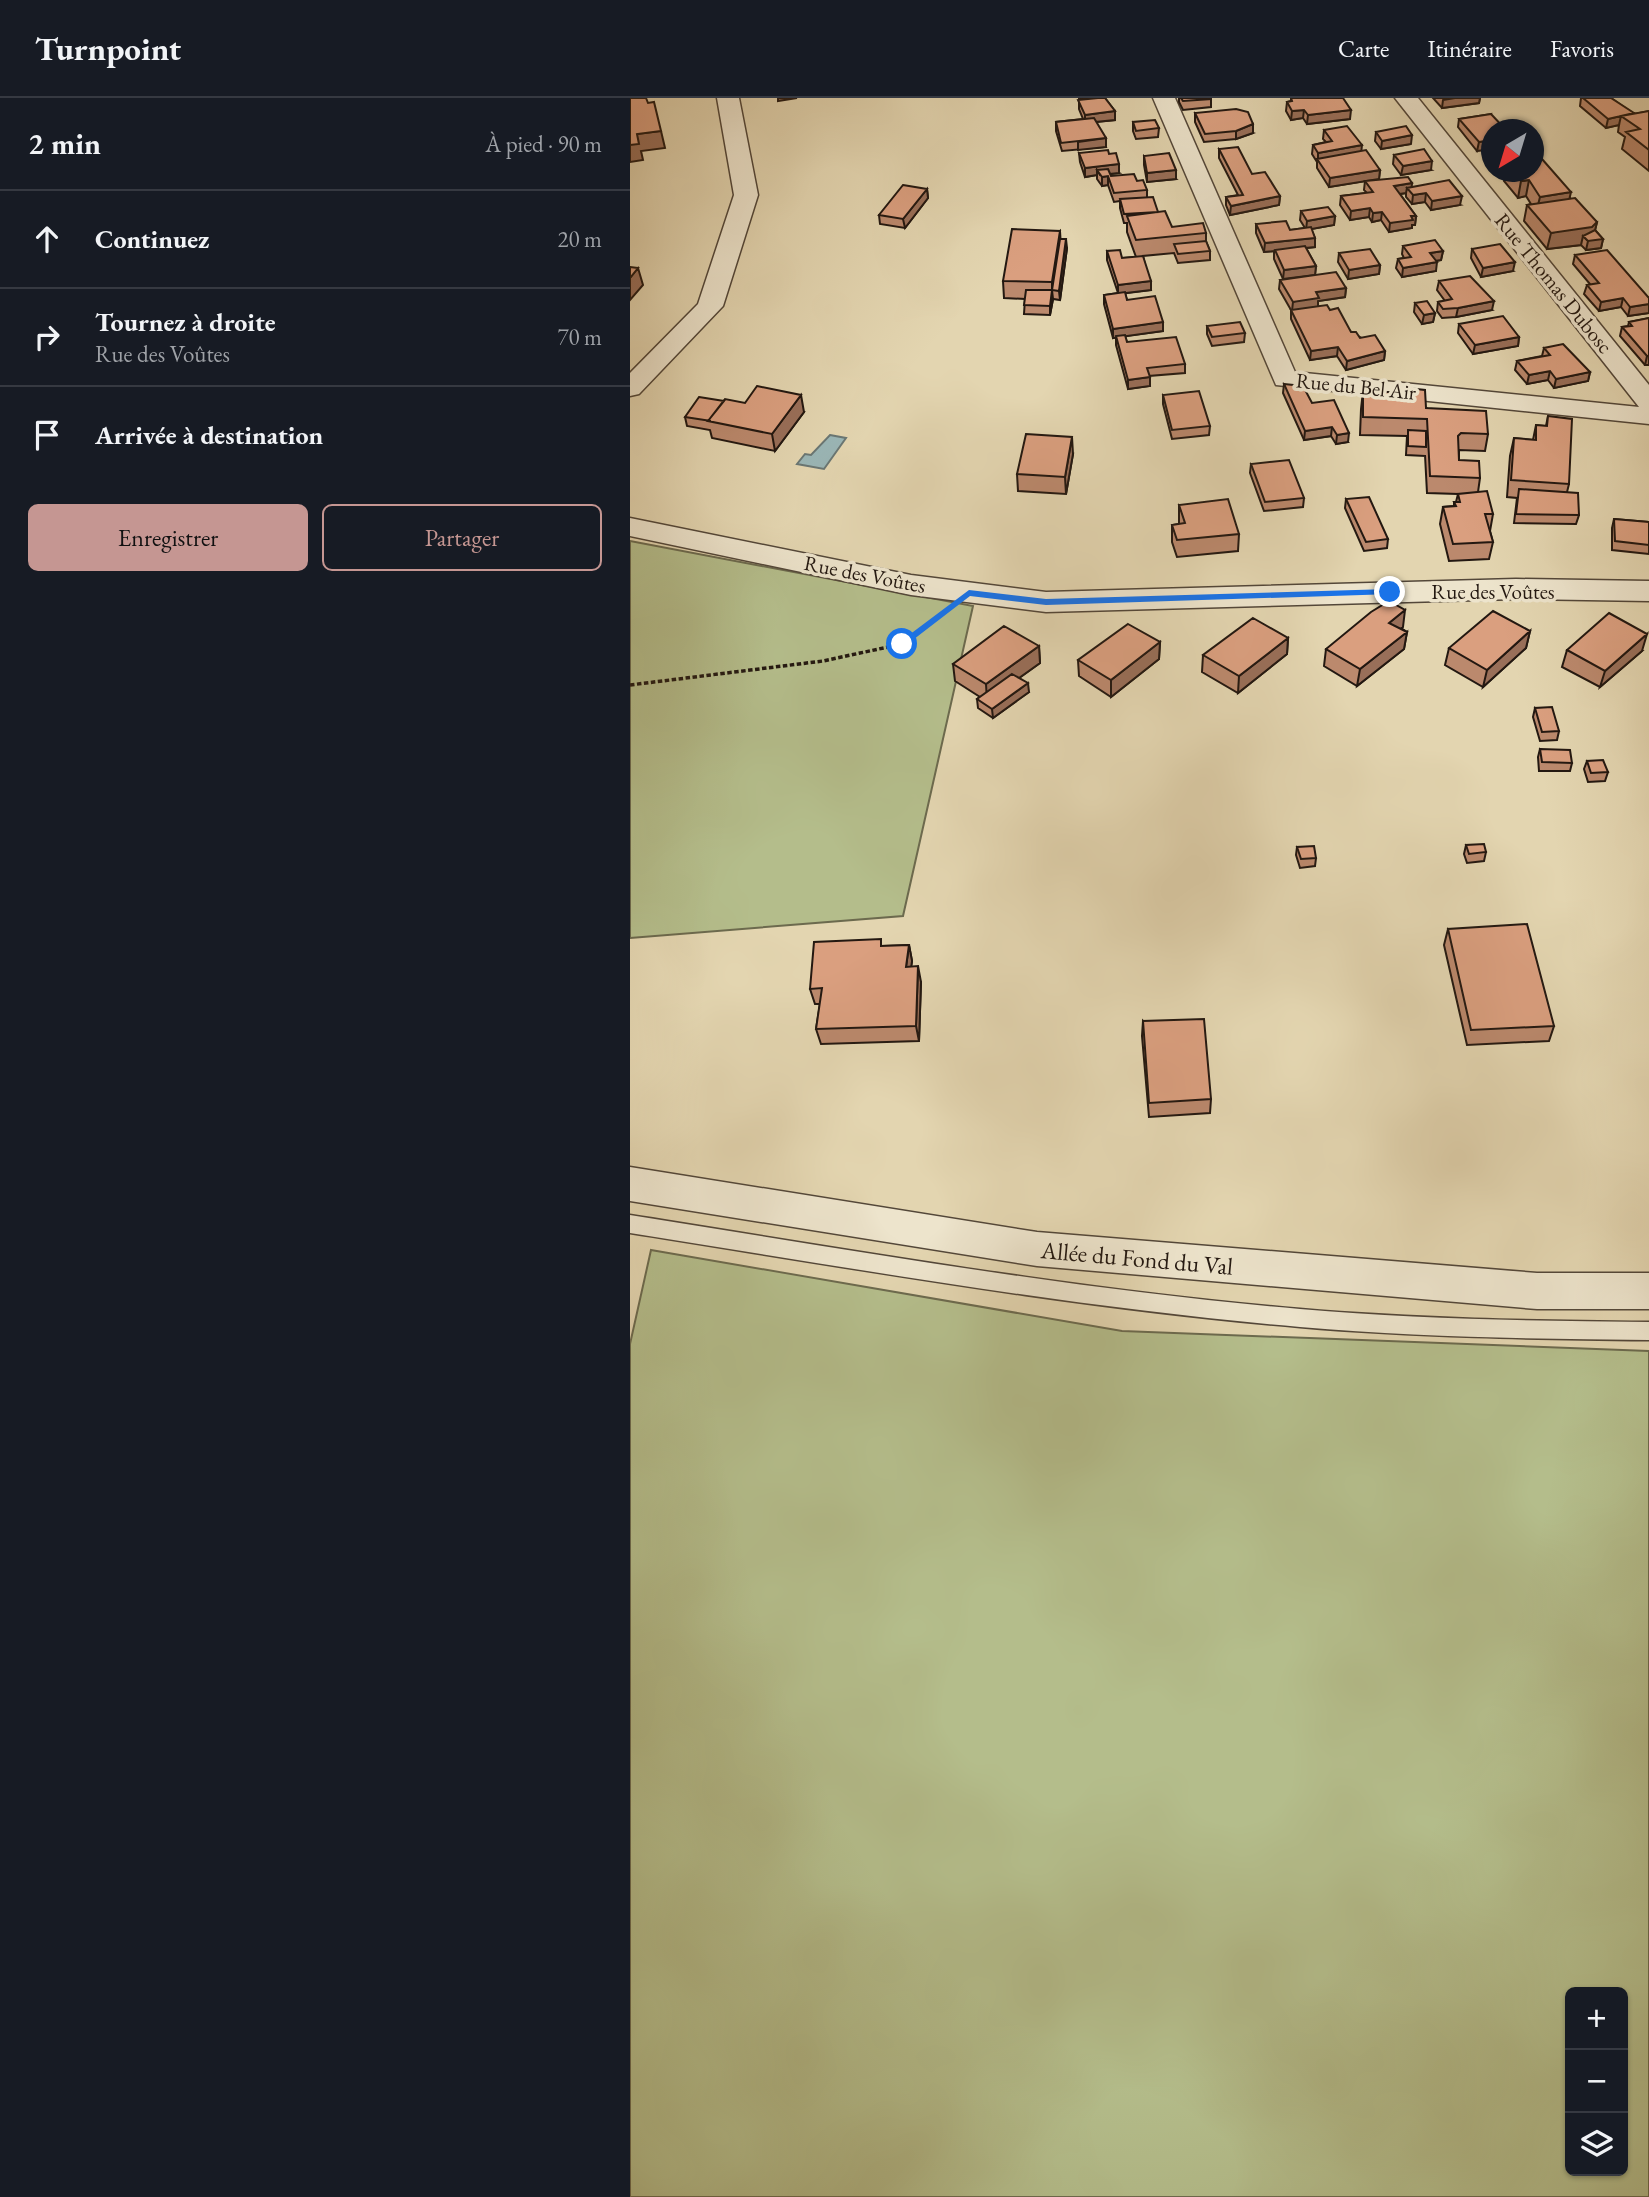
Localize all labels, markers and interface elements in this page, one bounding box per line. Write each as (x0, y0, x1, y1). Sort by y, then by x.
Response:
text: Turnpoint (35, 27, 181, 70)
text: Carte (1338, 33, 1389, 64)
text: Itinéraire (1427, 33, 1512, 64)
text: Favoris (1550, 33, 1614, 64)
north arrow (1481, 119, 1544, 182)
text: 2 min (28, 124, 101, 163)
text: À pied · 90 m (485, 129, 602, 159)
street label: Rue Thomas Dubosc (1489, 207, 1619, 359)
icon: ahead (28, 220, 66, 258)
text: Continuez (95, 222, 209, 256)
text: 20 m (557, 224, 602, 254)
text: Tournez à droite (95, 305, 276, 339)
icon: right (28, 318, 66, 356)
text: 70 m (557, 322, 602, 352)
text: Rue des Voûtes (95, 339, 230, 369)
street label: Rue du Bel Air (1295, 366, 1417, 406)
icon: arrive (28, 416, 66, 454)
text: Arrivée à destination (95, 418, 323, 452)
button: Enregistrer (28, 504, 308, 571)
button: Partager (322, 504, 602, 571)
street label: Rue des Voûtes (802, 549, 928, 599)
route end (1374, 576, 1405, 607)
street label: Rue des Voûtes (1431, 578, 1555, 605)
route start (886, 628, 917, 659)
street label: Allée du Fond du Val (1039, 1234, 1235, 1282)
map controls (1565, 1987, 1628, 2176)
button: + (1565, 1987, 1628, 2050)
button: − (1565, 2050, 1628, 2113)
button: layers (1565, 2113, 1628, 2176)

